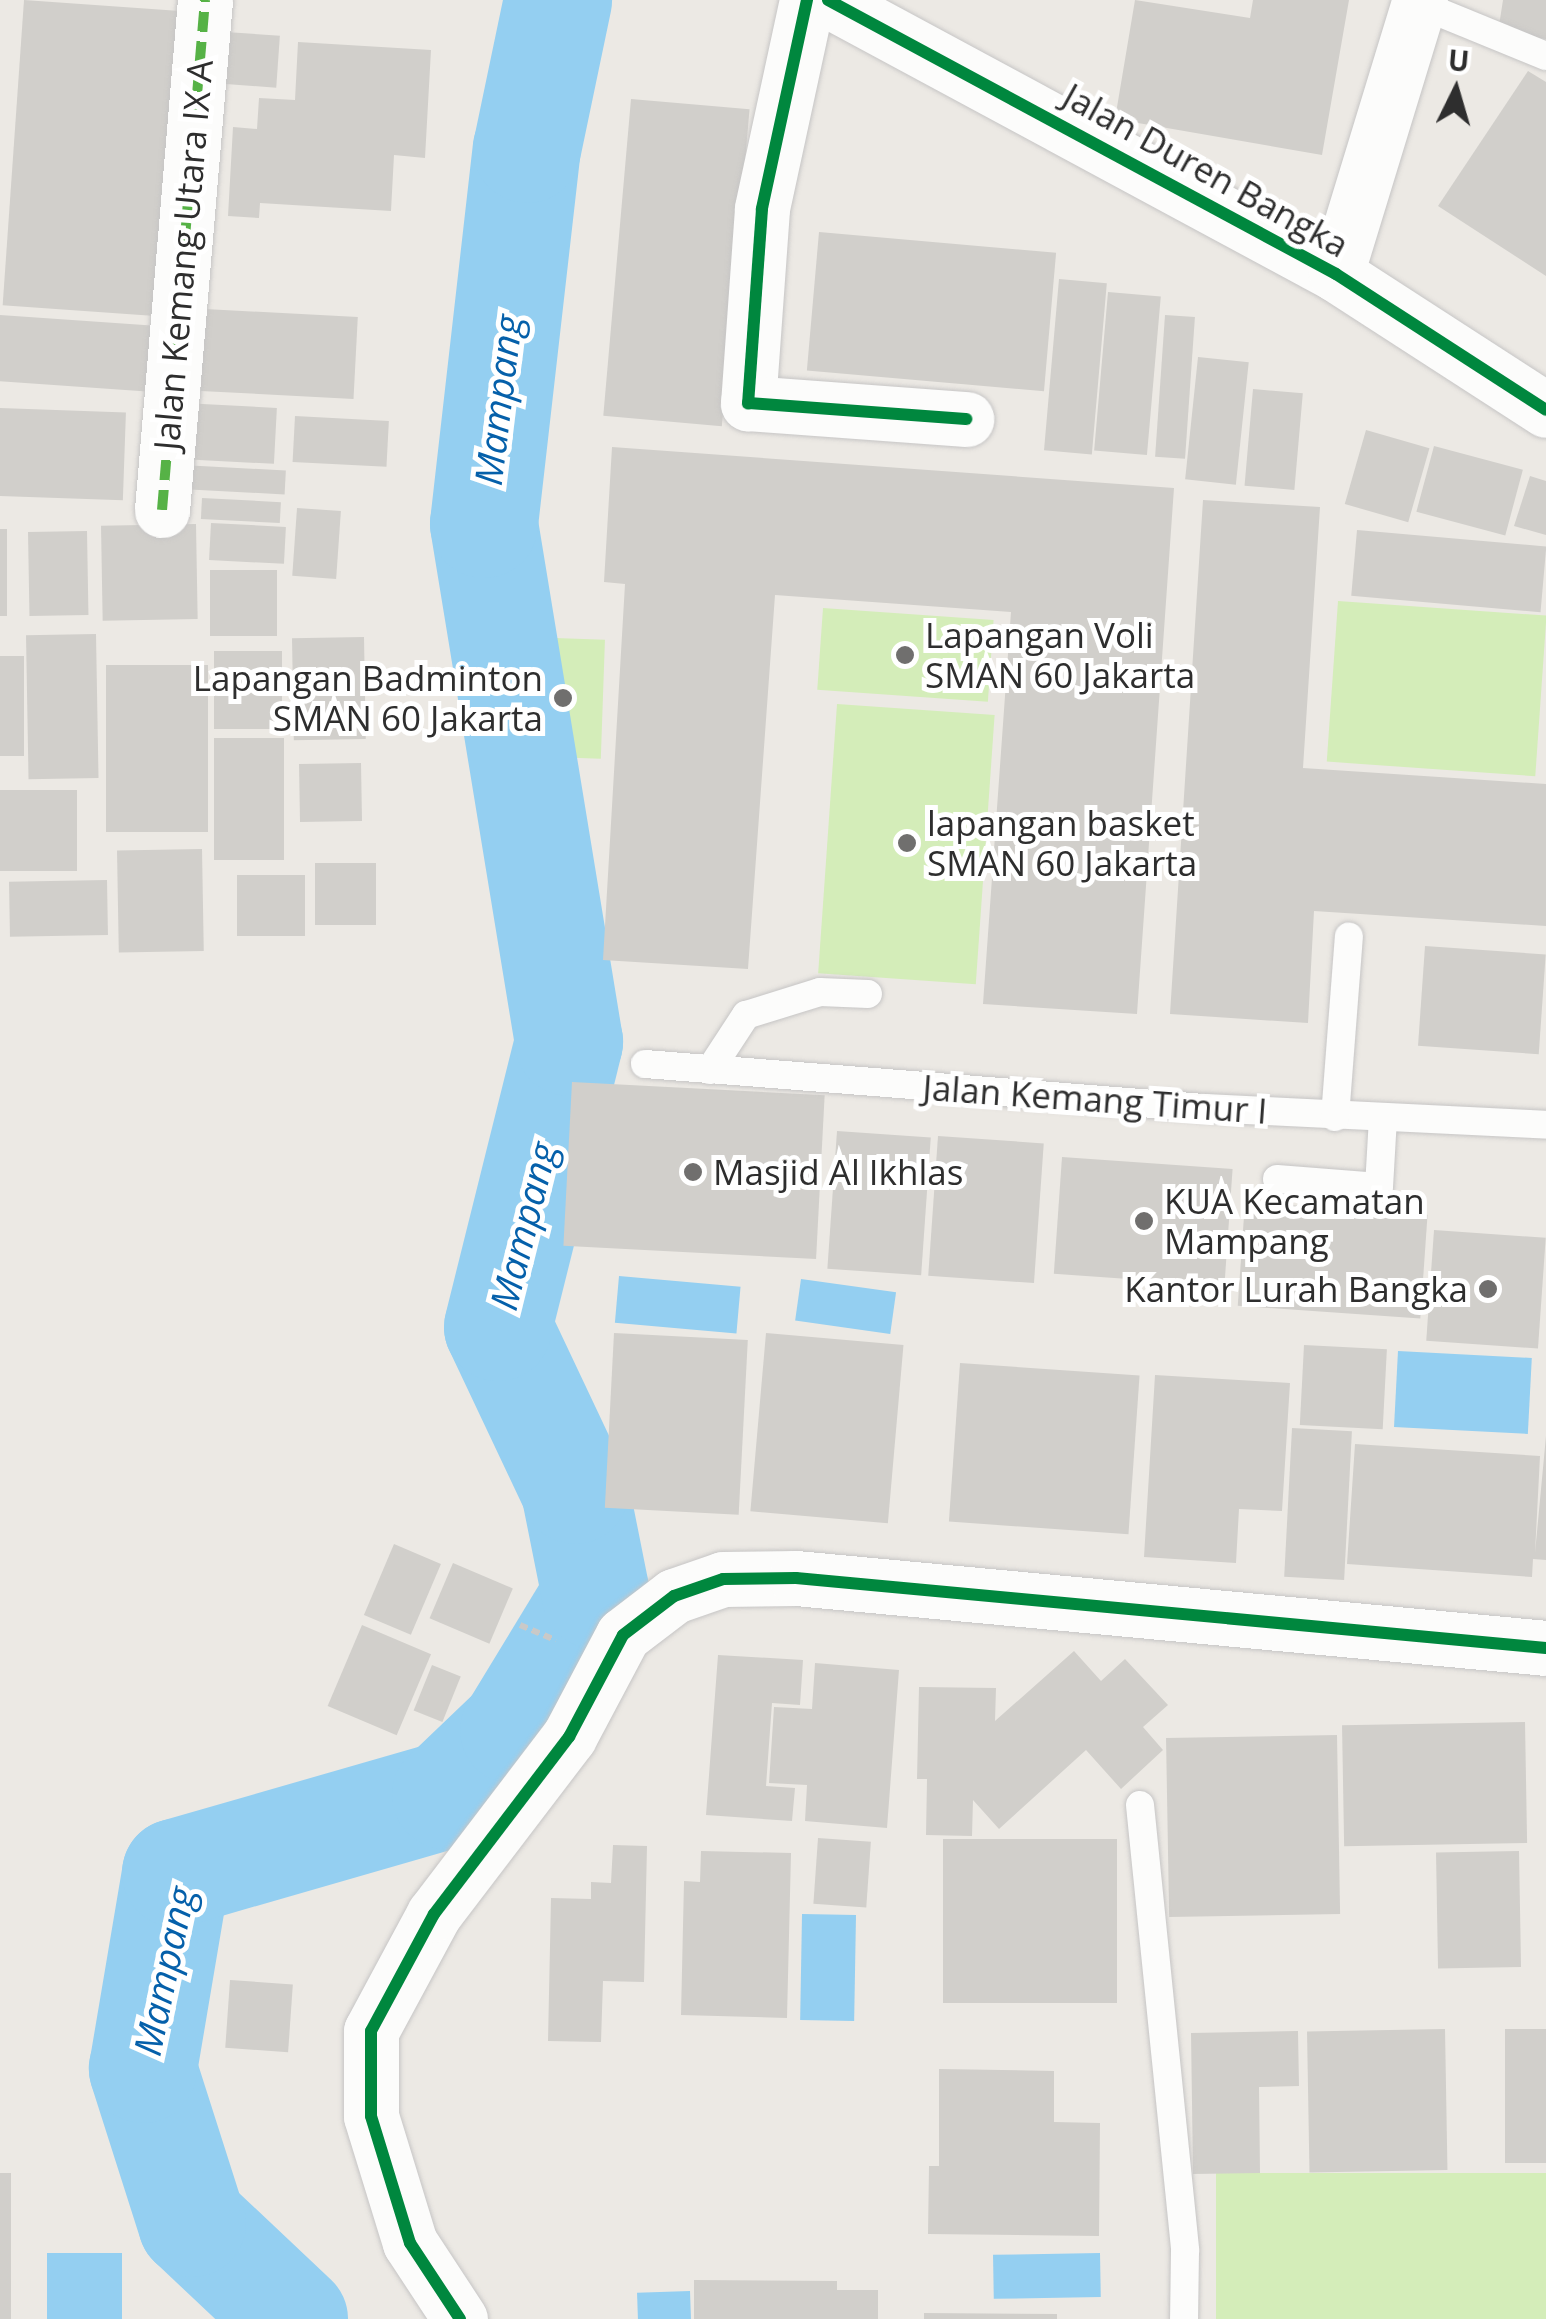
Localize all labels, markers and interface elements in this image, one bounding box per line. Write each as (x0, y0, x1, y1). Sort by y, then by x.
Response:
north arrow (1406, 40, 1506, 140)
text: U (1446, 40, 1471, 80)
street label: Jalan Kemang Utara IX A (145, 58, 221, 452)
street label: Jalan Duren Bangka (1056, 74, 1356, 266)
water label: Mampang (465, 312, 531, 488)
place label: Lapangan Voli SMAN 60 Jakarta (925, 614, 1195, 696)
marker: Lapangan Voli SMAN 60 Jakarta (894, 644, 916, 666)
place label: Lapangan Badminton SMAN 60 Jakarta (193, 657, 543, 739)
marker: Lapangan Badminton SMAN 60 Jakarta (552, 687, 574, 709)
place label: lapangan basket SMAN 60 Jakarta (927, 802, 1197, 884)
marker: lapangan basket SMAN 60 Jakarta (896, 832, 918, 854)
street label: Jalan Kemang Timur I (921, 1066, 1269, 1132)
water label: Mampang (480, 1137, 566, 1315)
place label: Masjid Al Ikhlas (713, 1151, 963, 1193)
marker: Masjid Al Ikhlas (682, 1161, 704, 1183)
place label: KUA Kecamatan Mampang (1164, 1180, 1425, 1262)
marker: KUA Kecamatan Mampang (1133, 1210, 1155, 1232)
place label: Kantor Lurah Bangka (1124, 1268, 1468, 1310)
marker: Kantor Lurah Bangka (1477, 1278, 1499, 1300)
water label: Mampang (124, 1882, 204, 2060)

